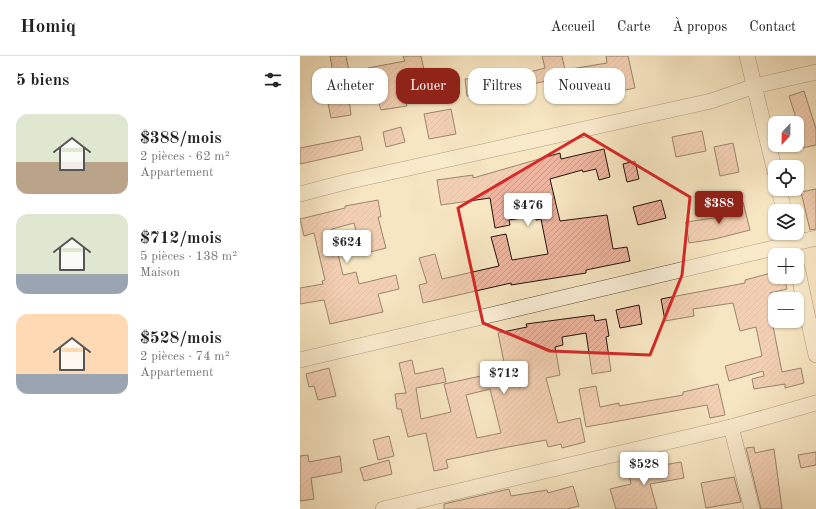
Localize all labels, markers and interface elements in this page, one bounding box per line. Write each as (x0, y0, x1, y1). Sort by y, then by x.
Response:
text: Homiq (20, 18, 76, 37)
text: Accueil (551, 20, 595, 34)
text: Carte (617, 20, 650, 34)
text: À propos (672, 20, 727, 34)
text: Contact (749, 20, 796, 34)
chip: Acheter (312, 68, 388, 104)
chip: Louer (396, 68, 460, 104)
chip: Filtres (468, 68, 536, 104)
chip: Nouveau (544, 68, 625, 104)
icon: filters (262, 69, 284, 91)
text: 5 biens (16, 72, 69, 89)
north arrow (768, 116, 804, 152)
map controls (768, 116, 804, 328)
icon: home (48, 130, 96, 178)
text: $388/mois (140, 130, 222, 147)
text: 2 pièces · 62 m² (140, 150, 230, 163)
button: locate (768, 160, 804, 196)
text: Appartement (140, 166, 214, 179)
pin: $388 (695, 191, 743, 225)
pin: $476 (504, 193, 552, 227)
text: $388 (704, 197, 734, 210)
text: $476 (513, 199, 543, 212)
button: layers (768, 204, 804, 240)
icon: home (48, 230, 96, 278)
text: $712/mois (140, 230, 222, 247)
pin: $624 (323, 230, 371, 264)
text: $624 (332, 236, 362, 249)
button: + (768, 248, 804, 284)
text: 5 pièces · 138 m² (140, 250, 237, 263)
text: Maison (140, 266, 180, 279)
button: − (768, 292, 804, 328)
icon: home (48, 330, 96, 378)
text: $528/mois (140, 330, 222, 347)
text: 2 pièces · 74 m² (140, 350, 230, 363)
pin: $712 (480, 361, 528, 395)
text: Appartement (140, 366, 214, 379)
text: $712 (489, 367, 519, 380)
pin: $528 (620, 452, 668, 486)
text: $528 (629, 458, 659, 471)

